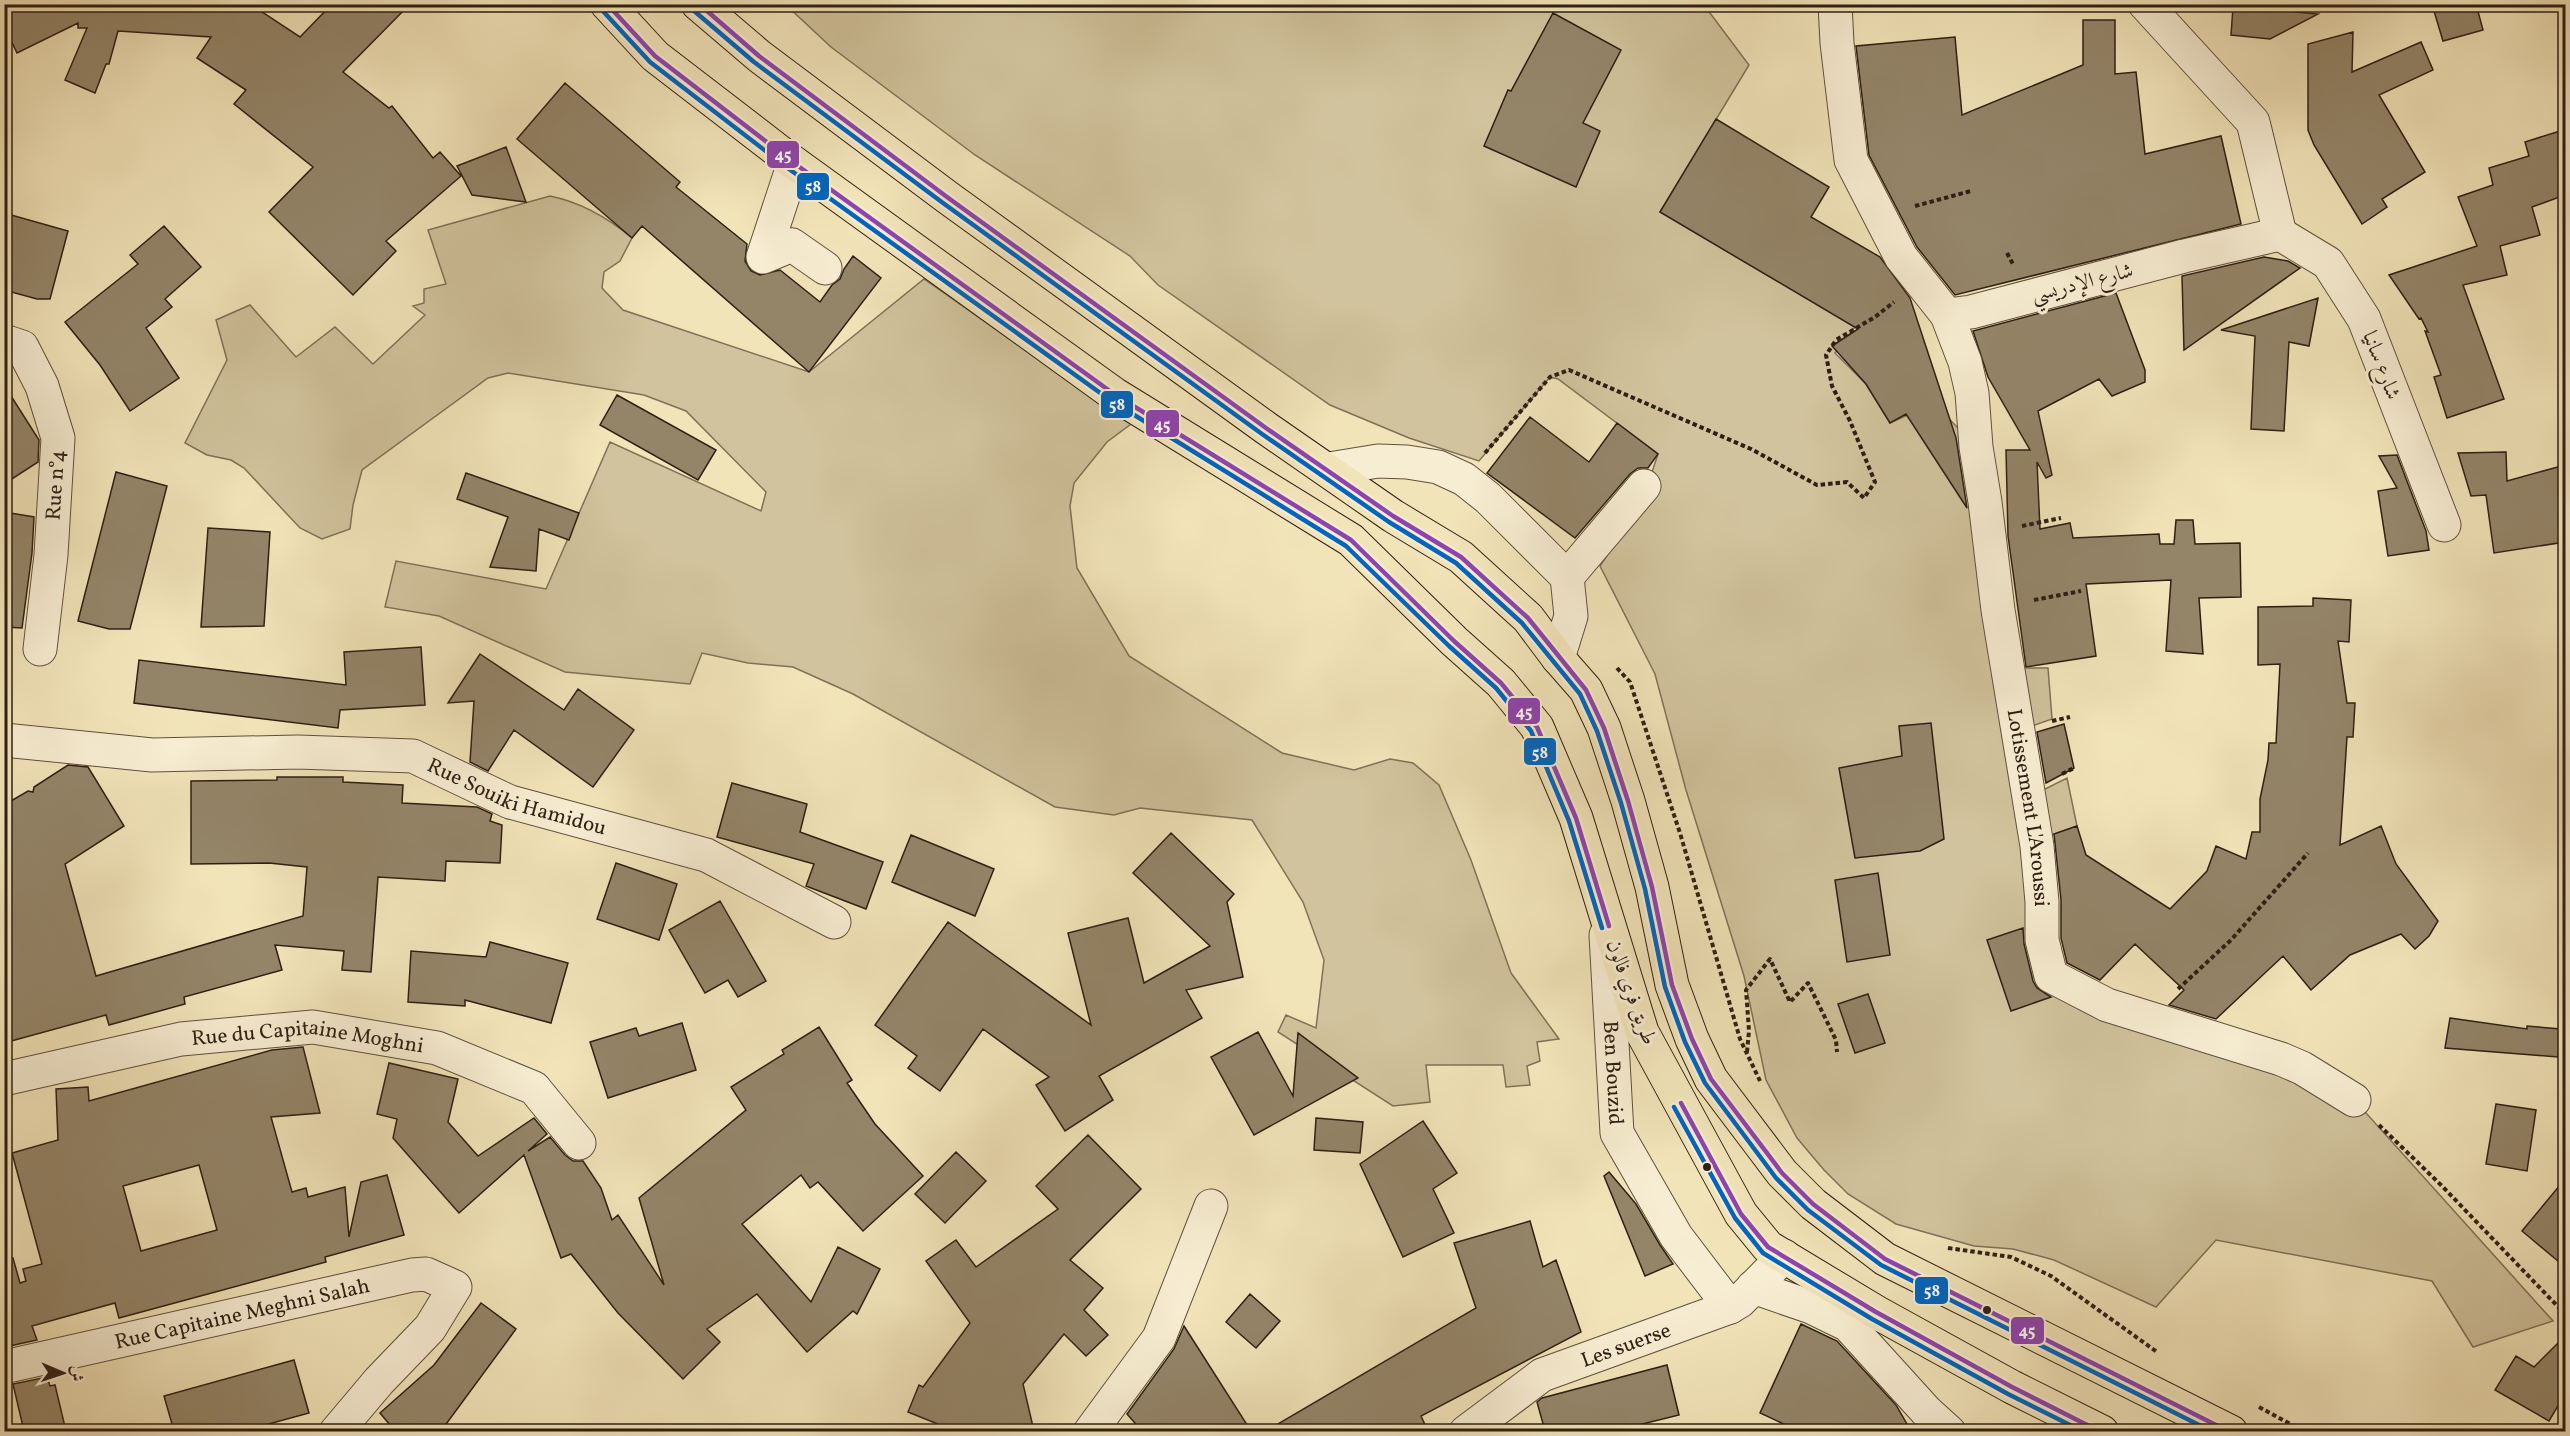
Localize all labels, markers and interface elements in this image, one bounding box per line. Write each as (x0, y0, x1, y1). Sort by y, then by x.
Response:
line badge: 45 (766, 140, 800, 169)
text: 45 (774, 145, 792, 167)
line badge: 58 (796, 172, 830, 201)
text: 58 (805, 177, 821, 199)
street label: شارع الإدريسي (2028, 257, 2137, 314)
street label: شارع سانيا (2352, 327, 2407, 405)
line badge: 58 (1100, 390, 1134, 419)
text: 58 (1109, 395, 1125, 417)
line badge: 45 (1145, 409, 1180, 438)
text: 45 (1153, 415, 1171, 437)
street label: Rue n°4 (40, 449, 73, 521)
line badge: 45 (1507, 697, 1541, 725)
text: 45 (1515, 702, 1533, 724)
street label: Lotissement L'Aroussi (1999, 707, 2055, 907)
line badge: 58 (1523, 737, 1557, 766)
text: 58 (1532, 743, 1548, 765)
street label: Rue Souiki Hamidou (422, 752, 609, 843)
street label: طريق فري فالون (1598, 936, 1663, 1049)
street label: Rue du Capitaine Moghni (190, 1014, 426, 1061)
street label: Ben Bouzid (1595, 1020, 1630, 1126)
unlabelled marker (1701, 1161, 1713, 1173)
street label: Rue Capitaine Meghni Salah (112, 1272, 373, 1358)
line badge: 58 (1914, 1276, 1949, 1305)
text: 58 (1924, 1281, 1940, 1303)
unlabelled marker (1981, 1304, 1993, 1316)
line badge: 45 (2010, 1316, 2045, 1345)
street label: Les suerse (1577, 1317, 1675, 1376)
text: 45 (2018, 1321, 2036, 1343)
north arrow (33, 1343, 93, 1403)
text: ش (65, 1365, 87, 1382)

